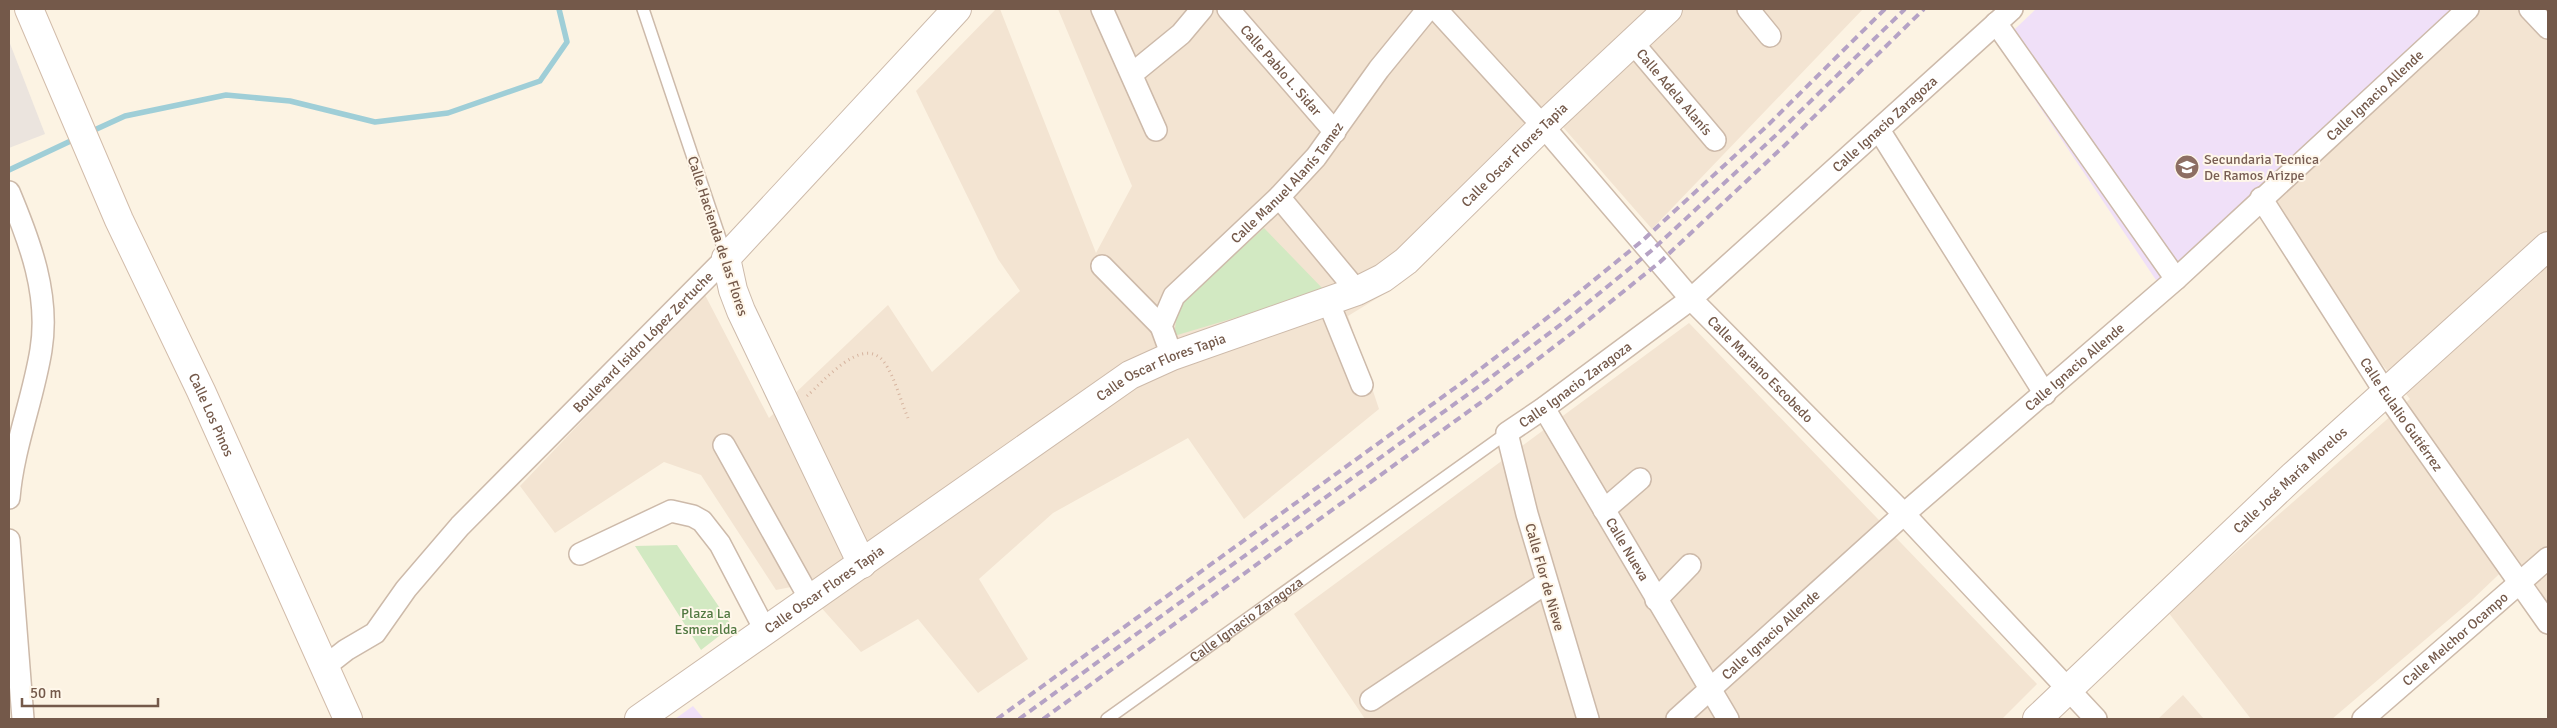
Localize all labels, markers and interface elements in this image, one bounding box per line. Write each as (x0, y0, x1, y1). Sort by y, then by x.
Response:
street label: Calle Pablo L. Sidar (1237, 21, 1326, 120)
street label: Calle Adela Alanís (1633, 45, 1715, 139)
street label: Calle Ignacio Allende (2323, 47, 2427, 145)
street label: Calle Ignacio Zaragoza (1829, 73, 1941, 176)
street label: Calle Oscar Flores Tapia (1458, 100, 1571, 211)
street label: Calle Manuel Alanís Tamez (1227, 119, 1347, 247)
place label: Secundaria Tecnica De Ramos Arizpe (2204, 151, 2319, 184)
street label: Calle Hacienda de las Flores (684, 154, 751, 318)
school or university icon: Secundaria Tecnica De Ramos Arizpe (2174, 154, 2200, 180)
street label: Boulevard Isidro López Zertuche (569, 268, 717, 416)
street label: Calle Mariano Escobedo (1704, 313, 1817, 426)
street label: Calle Ignacio Allende (2021, 320, 2128, 415)
street label: Calle Oscar Flores Tapia (1093, 330, 1228, 405)
street label: Calle Ignacio Zaragoza (1516, 338, 1635, 432)
street label: Calle Eulalio Gutiérrez (2356, 355, 2446, 475)
street label: Calle Los Pinos (185, 370, 237, 459)
street label: Calle José María Morelos (2230, 423, 2351, 537)
street label: Calle Nueva (1602, 515, 1652, 584)
street label: Calle Flor de Nieve (1521, 521, 1568, 633)
street label: Calle Oscar Flores Tapia (761, 542, 887, 637)
street label: Calle Ignacio Zaragoza (1186, 574, 1306, 666)
street label: Calle Ignacio Allende (1718, 586, 1823, 683)
street label: Calle Melchor Ocampo (2399, 589, 2512, 690)
park label: Plaza La Esmeralda (675, 605, 737, 638)
scale bar (22, 676, 159, 708)
text: 50 m (30, 684, 61, 702)

